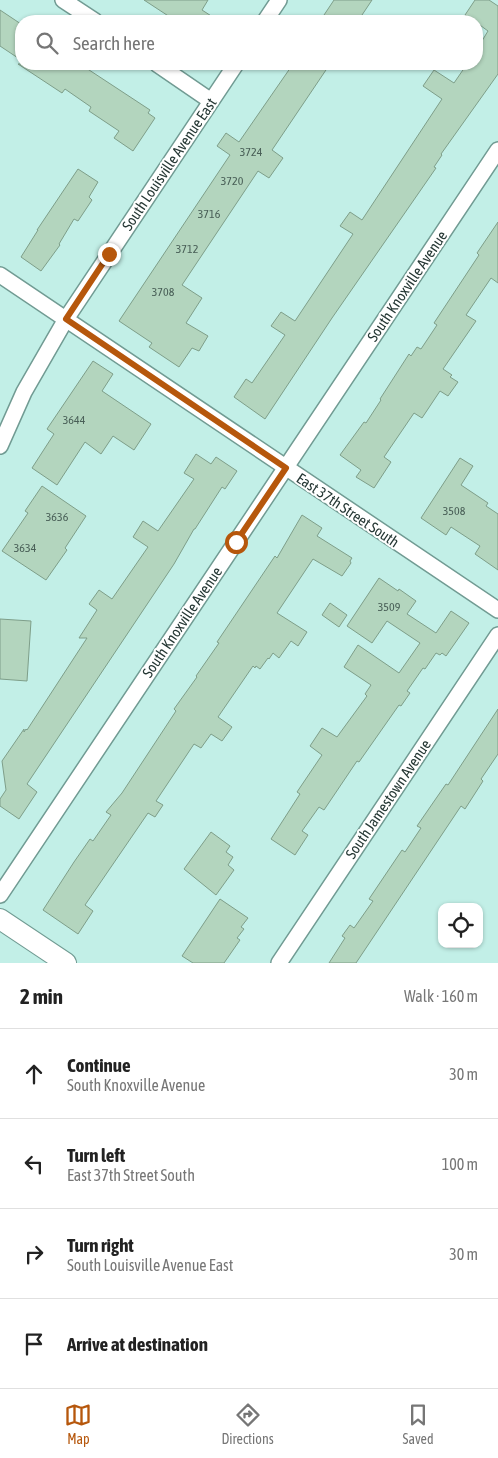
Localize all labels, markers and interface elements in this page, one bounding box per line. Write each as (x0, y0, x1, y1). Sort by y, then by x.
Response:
search box (15, 15, 483, 70)
icon: search (33, 29, 61, 57)
text: Search here (73, 32, 155, 54)
street label: South Louisville Avenue East (118, 95, 220, 233)
house number: 3724 (240, 145, 263, 159)
house number: 3720 (221, 174, 244, 188)
house number: 3716 (198, 207, 221, 221)
street label: South Knoxville Avenue (364, 227, 450, 344)
house number: 3712 (176, 242, 198, 256)
route end (98, 243, 121, 266)
house number: 3708 (152, 285, 175, 299)
house number: 3644 (63, 413, 86, 427)
street label: East 37th Street South (294, 469, 402, 551)
house number: 3508 (443, 504, 466, 518)
house number: 3636 (46, 510, 69, 524)
route start (225, 531, 248, 554)
house number: 3634 (14, 541, 37, 555)
street label: South Knoxville Avenue (139, 563, 225, 680)
house number: 3509 (378, 600, 401, 614)
street label: South Jamestown Avenue (342, 736, 434, 862)
map controls (438, 903, 483, 948)
button: locate (438, 903, 483, 948)
text: 2 min (20, 984, 63, 1008)
text: Walk · 160 m (404, 987, 478, 1005)
text: Continue (67, 1054, 131, 1076)
icon: ahead (20, 1060, 48, 1088)
text: 30 m (449, 1065, 478, 1083)
text: South Knoxville Avenue (67, 1076, 205, 1094)
text: Turn left (67, 1144, 125, 1166)
icon: left (20, 1150, 48, 1178)
text: 100 m (442, 1155, 478, 1173)
text: East 37th Street South (67, 1166, 195, 1184)
text: Turn right (67, 1234, 134, 1256)
icon: right (20, 1240, 48, 1268)
text: 30 m (449, 1245, 478, 1263)
text: South Louisville Avenue East (67, 1256, 233, 1274)
icon: arrive (20, 1330, 48, 1358)
text: Arrive at destination (67, 1333, 208, 1355)
tab: Map (64, 1401, 92, 1447)
tab: Directions (221, 1401, 274, 1447)
tab: Saved (403, 1401, 434, 1447)

